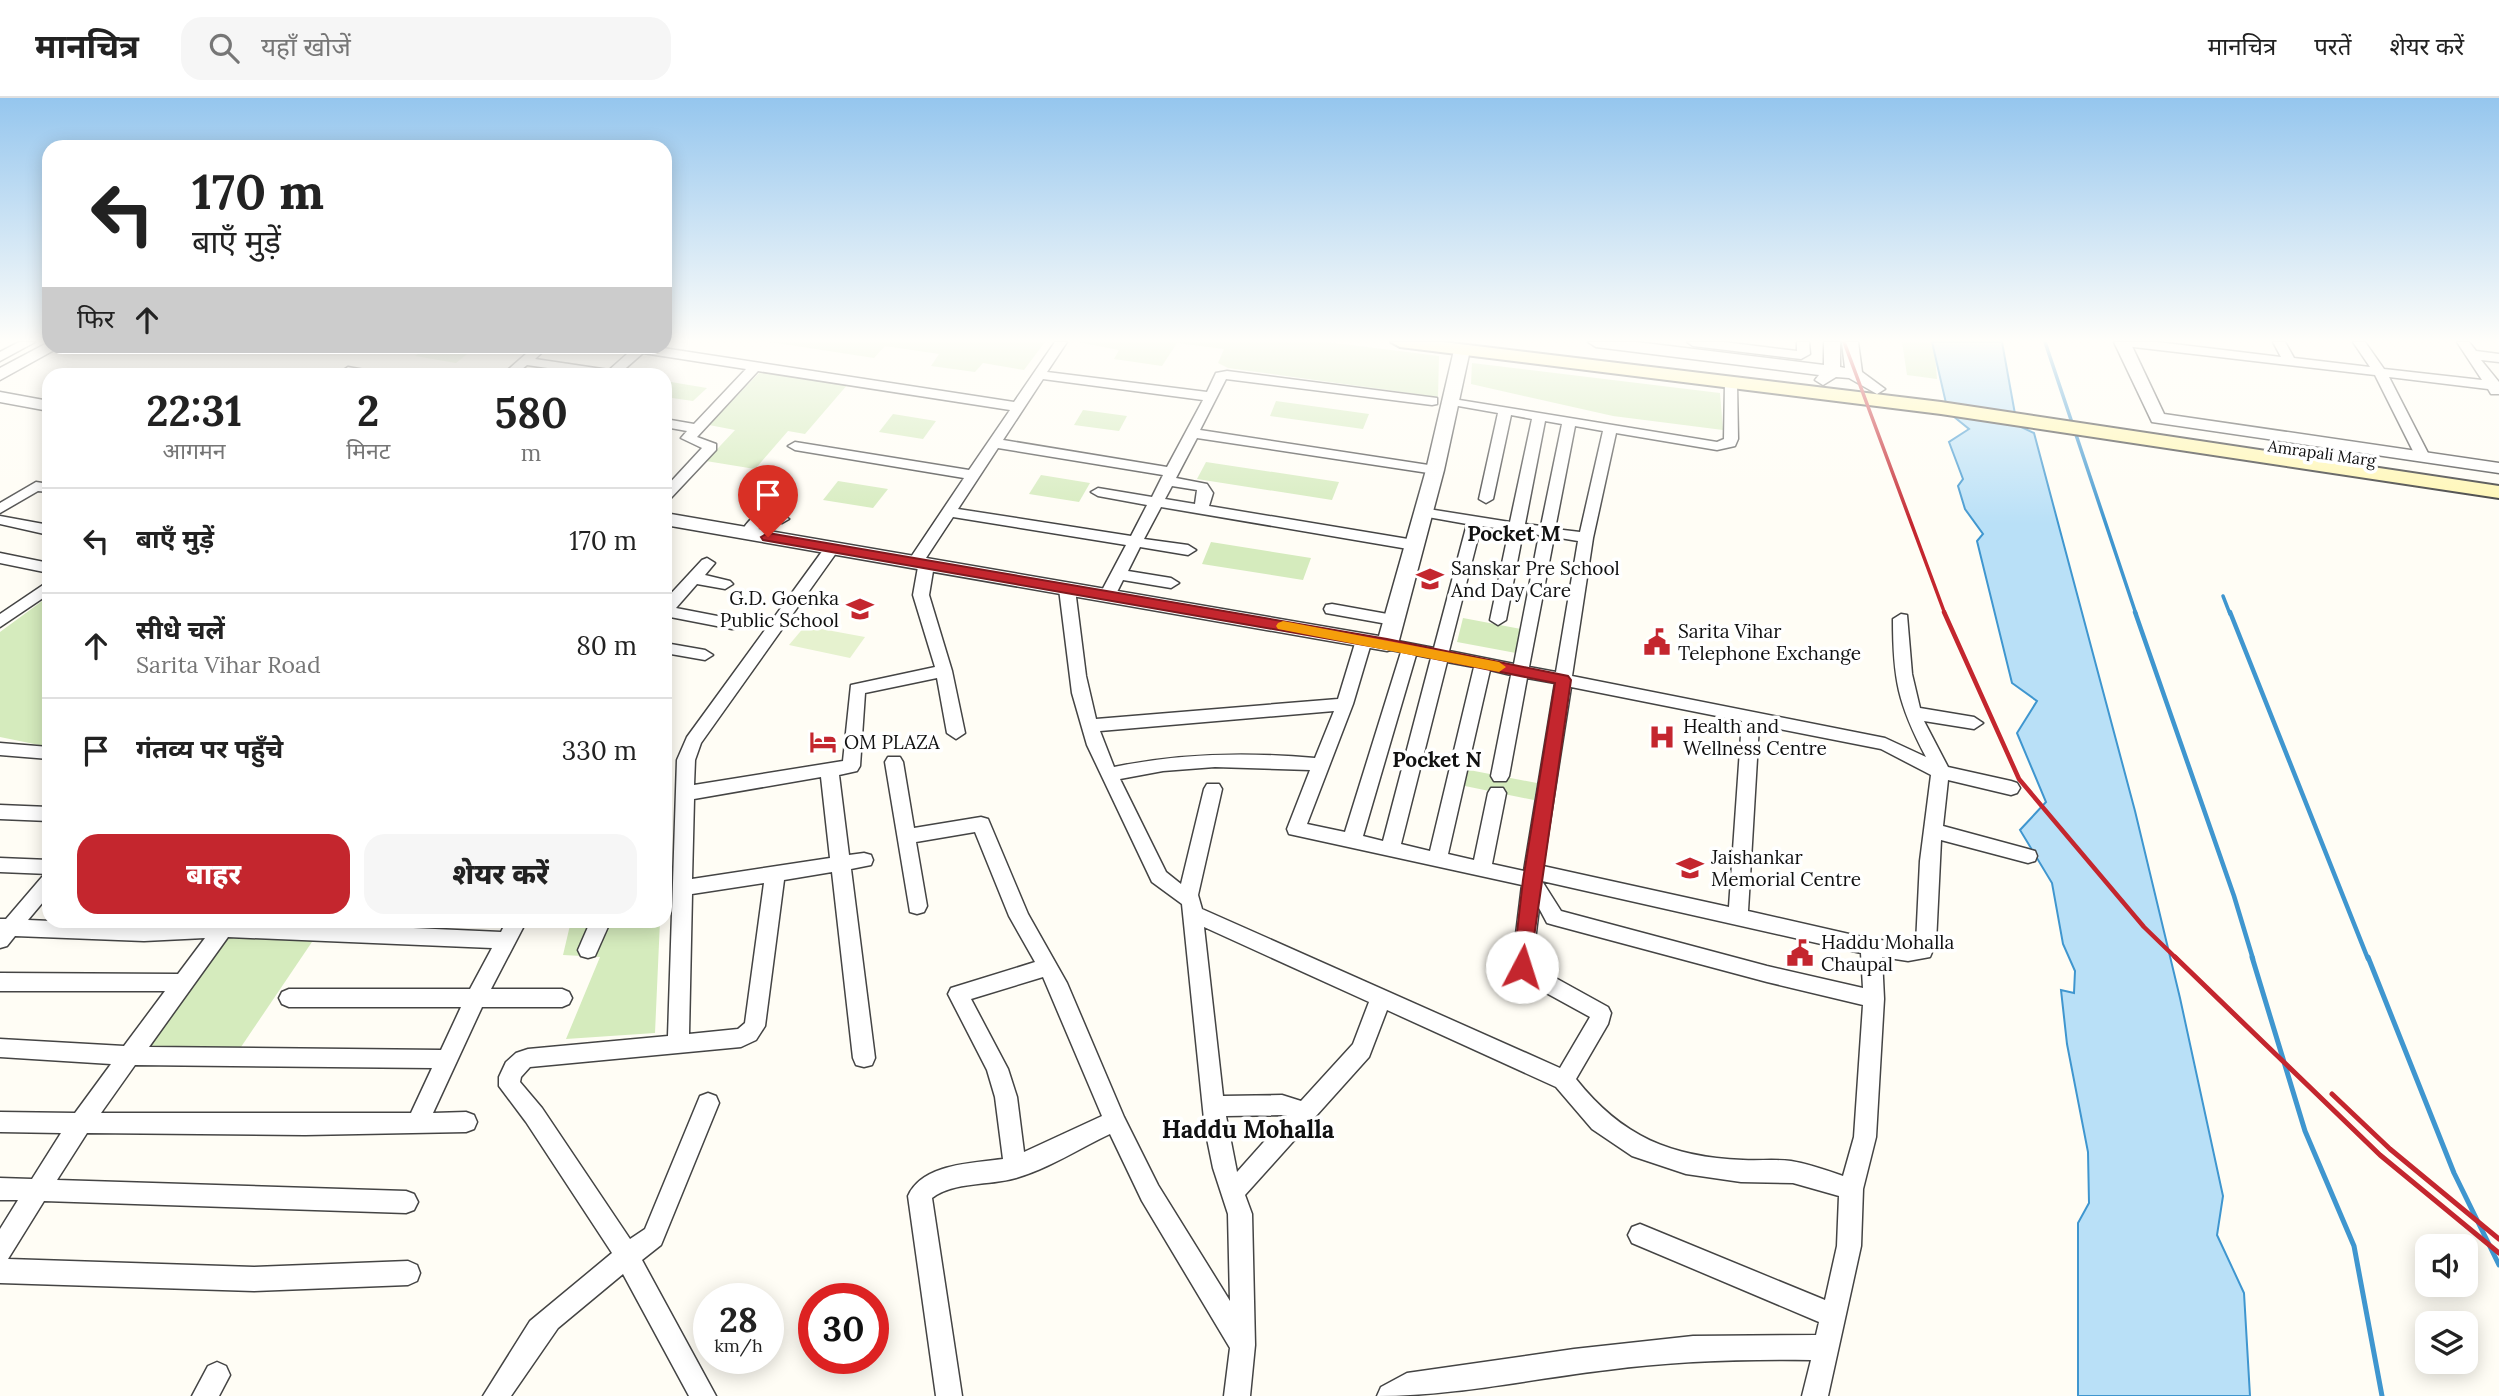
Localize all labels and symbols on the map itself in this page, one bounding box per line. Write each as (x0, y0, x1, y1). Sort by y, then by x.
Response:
street label: Amrapali Marg (2266, 435, 2378, 471)
pin (738, 465, 798, 537)
district label: Pocket M (1467, 520, 1561, 547)
place label: Sanskar Pre School And Day Care (1450, 556, 1620, 602)
school or university icon: Sanskar Pre School And Day Care (1415, 564, 1445, 594)
place label: G.D. Goenka Public School (720, 586, 839, 632)
school or university icon: G.D. Goenka Public School (845, 594, 875, 624)
place label: Sarita Vihar Telephone Exchange (1678, 619, 1861, 665)
public building icon: Sarita Vihar Telephone Exchange (1642, 627, 1672, 657)
place label: Health and Wellness Centre (1683, 714, 1827, 760)
hospital icon: Health and Wellness Centre (1647, 722, 1677, 752)
hotel icon: OM PLAZA (808, 727, 838, 757)
place label: OM PLAZA (844, 730, 941, 754)
district label: Pocket N (1392, 746, 1482, 773)
place label: Jaishankar Memorial Centre (1710, 845, 1861, 891)
school or university icon: Jaishankar Memorial Centre (1675, 853, 1705, 883)
position arrow (1485, 930, 1559, 1004)
place label: Haddu Mohalla Chaupal (1821, 930, 1954, 976)
public building icon: Haddu Mohalla Chaupal (1785, 938, 1815, 968)
district label: Haddu Mohalla (1162, 1114, 1335, 1145)
speed limit sign: 30 (798, 1283, 889, 1374)

